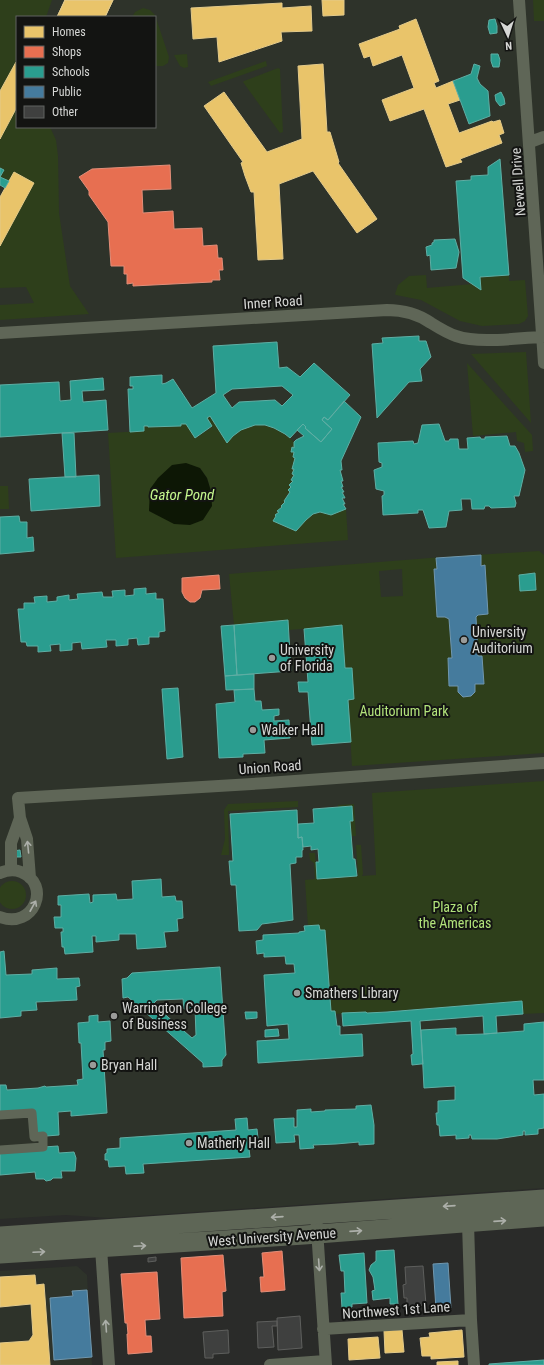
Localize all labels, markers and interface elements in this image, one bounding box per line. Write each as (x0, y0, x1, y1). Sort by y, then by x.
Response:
legend (16, 16, 156, 128)
north arrow (488, 16, 528, 56)
text: Homes (52, 25, 86, 39)
text: N (505, 39, 512, 52)
text: Shops (52, 45, 81, 59)
text: Schools (52, 65, 90, 79)
text: Public (52, 85, 82, 99)
text: Other (52, 105, 78, 119)
street label: Newell Drive (508, 147, 528, 217)
street label: Inner Road (243, 292, 303, 312)
water label: Gator Pond (150, 486, 215, 504)
place label: University Auditorium (472, 624, 533, 656)
marker: University Auditorium (459, 635, 469, 645)
place label: University of Florida (280, 642, 334, 674)
marker: University of Florida (267, 653, 277, 663)
park label: Auditorium Park (360, 703, 449, 719)
place label: Walker Hall (261, 722, 323, 738)
marker: Walker Hall (248, 725, 258, 735)
street label: Union Road (238, 757, 302, 777)
one-way arrow (24, 841, 31, 854)
park label: Plaza of the Americas (419, 899, 491, 931)
one-way arrow (30, 900, 37, 912)
place label: Smathers Library (305, 985, 399, 1001)
marker: Smathers Library (292, 988, 302, 998)
place label: Warrington College of Business (122, 1000, 227, 1032)
marker: Warrington College of Business (109, 1011, 119, 1021)
place label: Bryan Hall (101, 1057, 157, 1073)
marker: Bryan Hall (88, 1060, 98, 1070)
place label: Matherly Hall (197, 1135, 270, 1151)
marker: Matherly Hall (184, 1138, 194, 1148)
one-way arrow (443, 1202, 456, 1209)
one-way arrow (271, 1214, 284, 1221)
one-way arrow (493, 1217, 506, 1224)
street label: West University Avenue (207, 1225, 337, 1249)
one-way arrow (349, 1228, 362, 1235)
one-way arrow (133, 1242, 146, 1249)
one-way arrow (32, 1248, 45, 1256)
one-way arrow (315, 1258, 322, 1271)
street label: Northwest 1st Lane (342, 1298, 451, 1322)
one-way arrow (103, 1320, 110, 1333)

